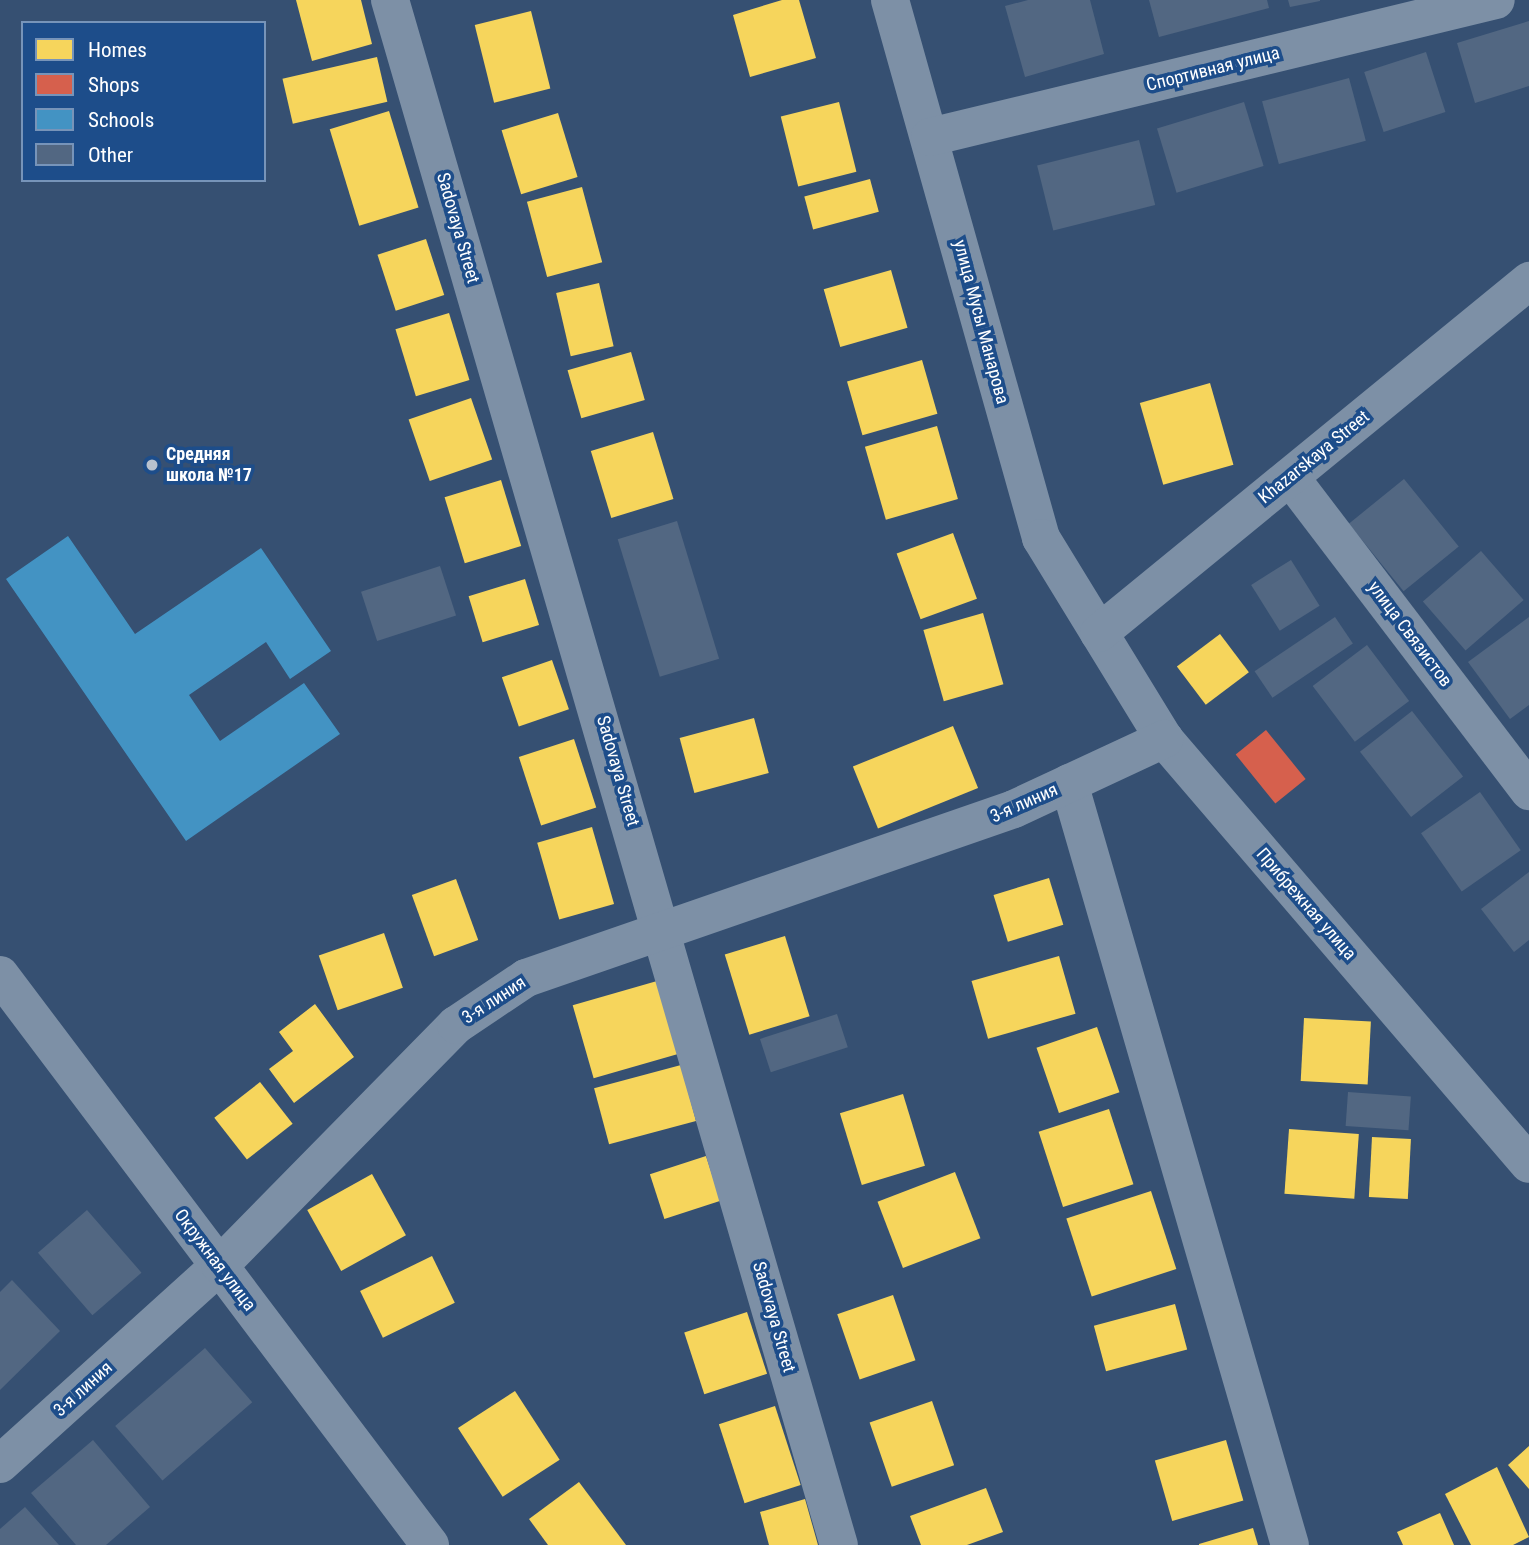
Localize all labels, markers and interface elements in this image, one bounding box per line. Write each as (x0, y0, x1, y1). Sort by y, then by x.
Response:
legend (21, 21, 266, 182)
text: Homes (88, 38, 147, 62)
street label: Спортивная улица (1144, 42, 1282, 96)
text: Shops (88, 73, 140, 97)
text: Schools (88, 108, 154, 132)
text: Other (88, 143, 133, 167)
street label: Sadovaya Street (432, 170, 484, 286)
street label: улица Мусы Манарова (949, 238, 1013, 406)
street label: Khazarskaya Street (1254, 406, 1374, 508)
place label: Средняя школа №17 (166, 444, 252, 486)
marker: Средняя школа №17 (144, 457, 160, 473)
street label: улица Связистов (1363, 577, 1457, 691)
street label: Sadovaya Street (592, 713, 644, 829)
street label: 3-я линия (987, 779, 1061, 827)
street label: Прибрежная улица (1252, 844, 1360, 964)
street label: 3-я линия (458, 971, 530, 1029)
street label: Окружная улица (170, 1205, 260, 1315)
street label: Sadovaya Street (748, 1259, 800, 1375)
street label: 3-я линия (49, 1357, 117, 1421)

